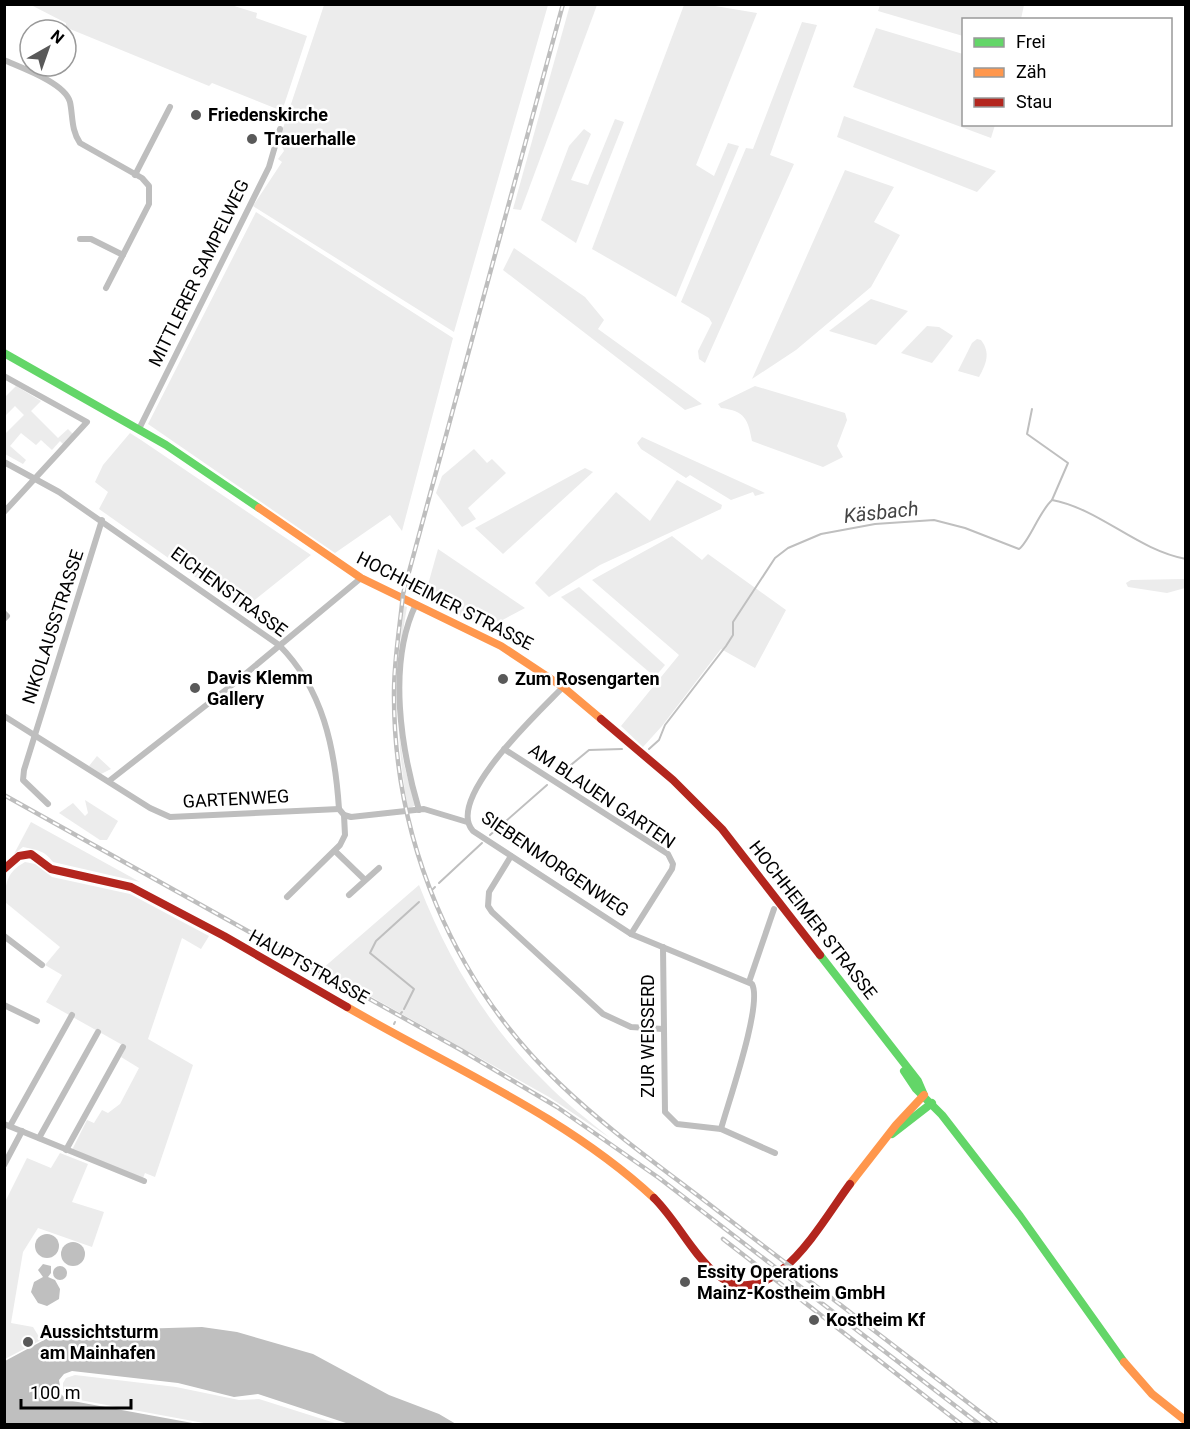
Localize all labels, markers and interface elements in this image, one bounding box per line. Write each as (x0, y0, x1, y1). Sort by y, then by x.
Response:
north arrow (18, 18, 78, 78)
legend (962, 18, 1172, 126)
text: N (47, 26, 68, 48)
text: Frei (1016, 31, 1046, 52)
text: Zäh (1016, 61, 1047, 82)
text: Stau (1016, 91, 1052, 112)
place label: Friedenskirche (208, 104, 328, 125)
marker: Friedenskirche (189, 108, 203, 122)
place label: Trauerhalle (264, 128, 356, 149)
marker: Trauerhalle (245, 132, 259, 146)
street label: MITTLERER SAMPELWEG (144, 176, 253, 370)
water label: Käsbach (842, 496, 920, 528)
street label: EICHENSTRASSE (167, 542, 292, 641)
street label: NIKOLAUSSTRASSE (18, 547, 87, 707)
street label: HOCHHEIMER STRASSE (354, 547, 537, 654)
place label: Davis Klemm Gallery (207, 667, 313, 709)
place label: Zum Rosengarten (515, 668, 660, 689)
marker: Zum Rosengarten (496, 672, 510, 686)
marker: Davis Klemm Gallery (188, 681, 202, 695)
street label: AM BLAUEN GARTEN (525, 739, 679, 852)
street label: GARTENWEG (182, 785, 290, 812)
street label: SIEBENMORGENWEG (478, 806, 633, 921)
street label: HOCHHEIMER STRASSE (745, 836, 882, 1003)
street label: HAUPTSTRASSE (246, 925, 373, 1008)
street label: ZUR WEISSERD (637, 974, 658, 1098)
place label: Essity Operations Mainz-Kostheim GmbH (697, 1261, 886, 1303)
marker: Essity Operations Mainz-Kostheim GmbH (678, 1275, 692, 1289)
place label: Kostheim Kf (826, 1309, 926, 1330)
marker: Kostheim Kf (807, 1313, 821, 1327)
place label: Aussichtsturm am Mainhafen (40, 1321, 159, 1363)
marker: Aussichtsturm am Mainhafen (21, 1335, 35, 1349)
scale bar (21, 1372, 130, 1410)
text: 100 m (30, 1382, 81, 1403)

